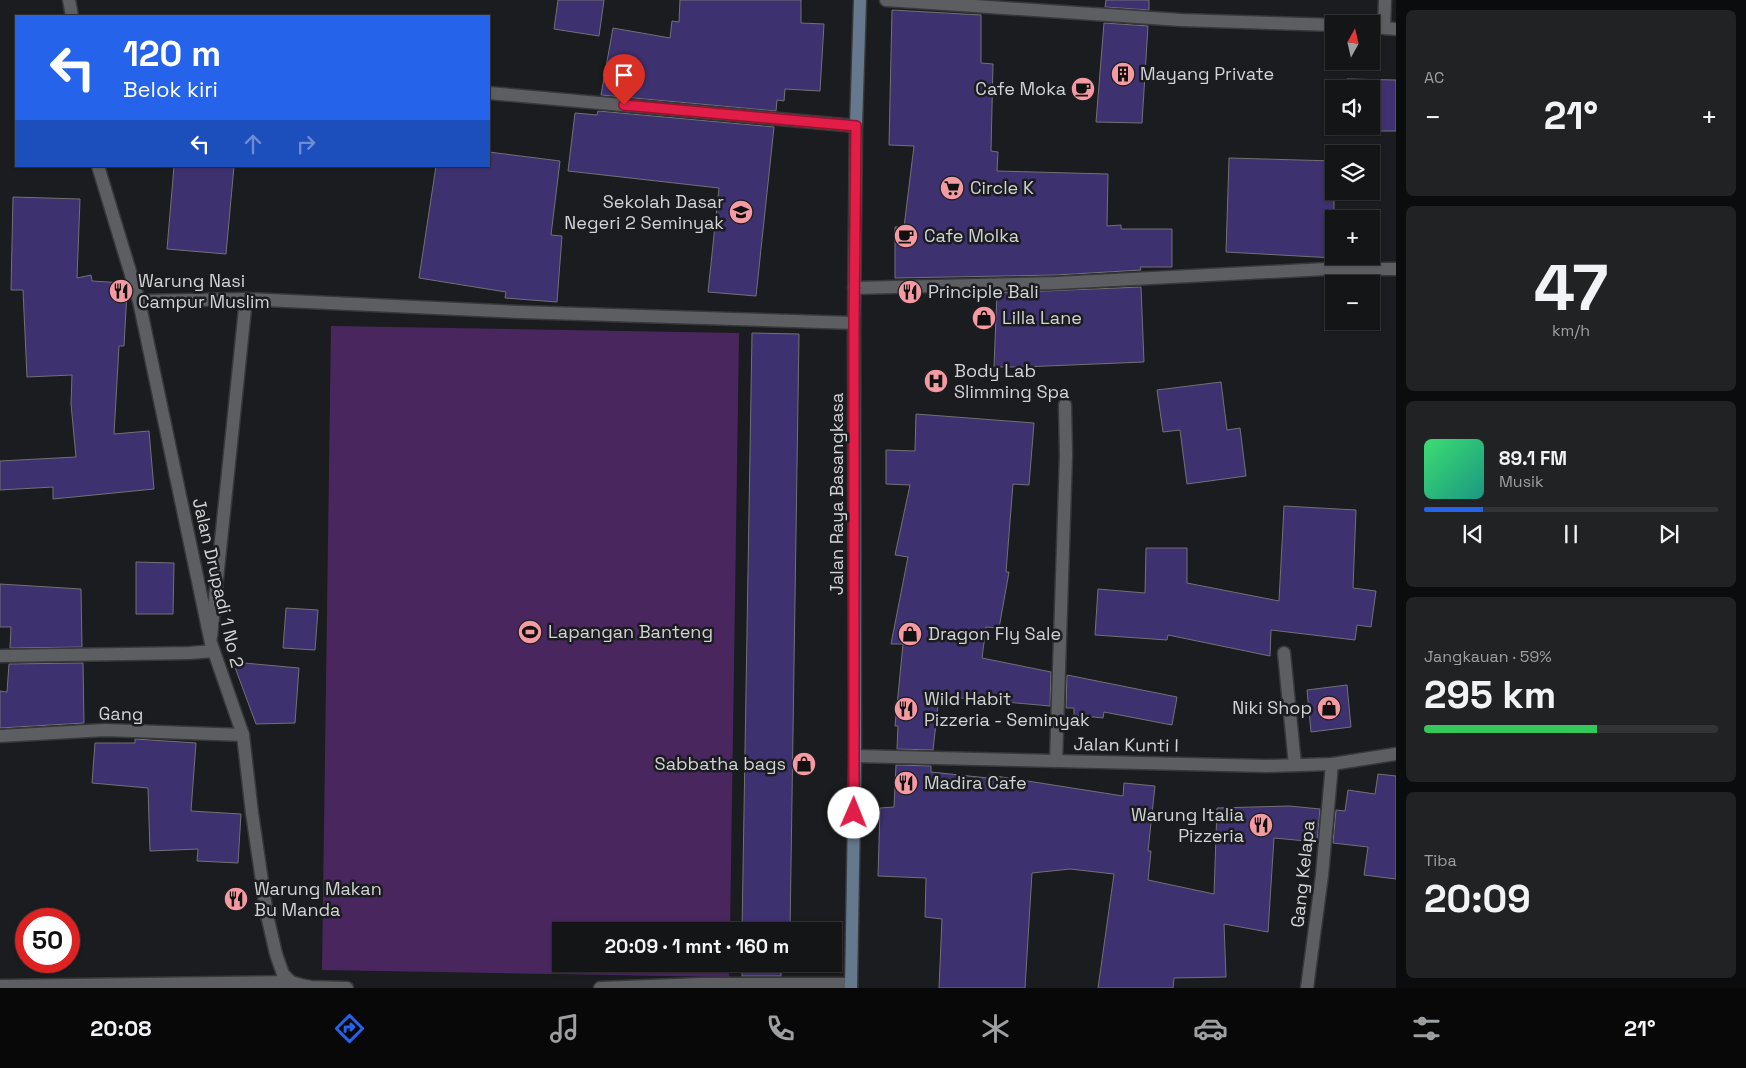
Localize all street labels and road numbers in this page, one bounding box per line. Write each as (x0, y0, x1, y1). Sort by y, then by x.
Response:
street label: Jalan Raya Basangkasa (825, 393, 848, 595)
street label: Jalan Drupadi 1 No 2 (188, 496, 249, 670)
street label: Gang (98, 702, 144, 725)
street label: Jalan Kunti I (1073, 732, 1179, 757)
street label: Gang Kelapa (1285, 819, 1320, 929)

